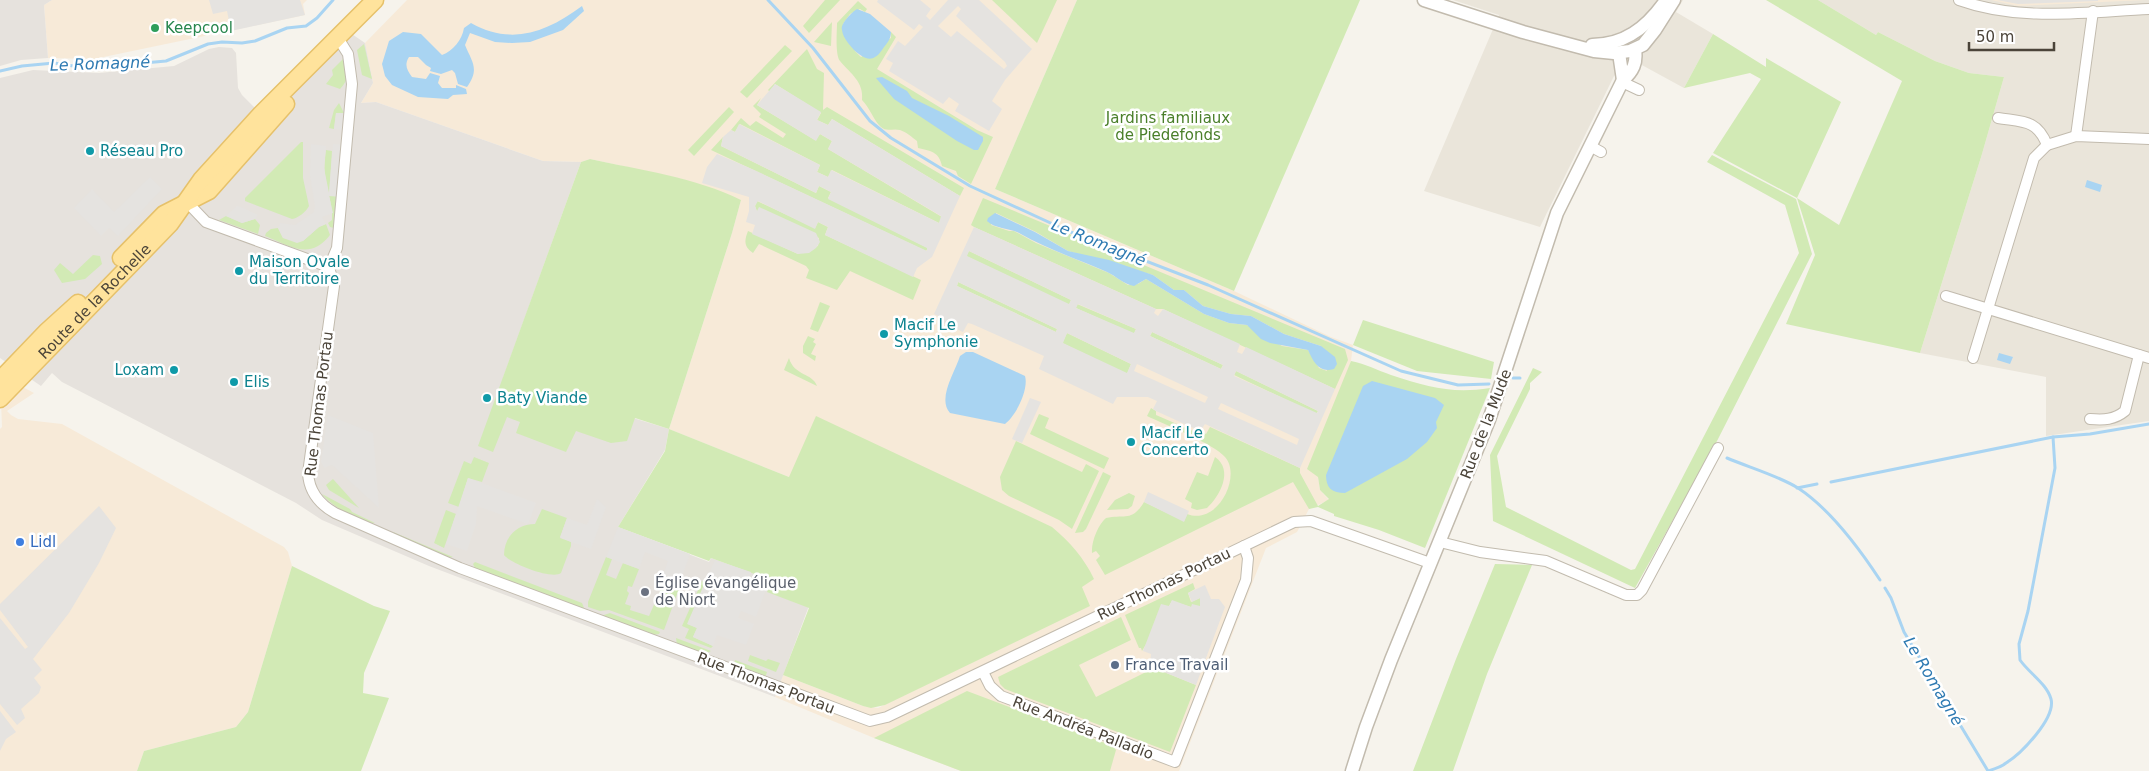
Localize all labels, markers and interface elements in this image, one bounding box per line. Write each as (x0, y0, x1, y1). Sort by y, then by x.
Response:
place label: Keepcool (165, 19, 233, 37)
scale bar (1969, 20, 2054, 52)
marker: Keepcool (149, 22, 161, 34)
text: 50 m (1976, 28, 2014, 46)
water label: Le Romagné (50, 52, 151, 75)
park label: Jardins familiaux de Piedefonds (1105, 109, 1230, 144)
place label: Réseau Pro (100, 142, 183, 160)
marker: Réseau Pro (84, 145, 96, 157)
water label: Le Romagné (1049, 215, 1149, 270)
street label: Route de la Rochelle (35, 240, 155, 363)
place label: Maison Ovale du Territoire (249, 253, 350, 288)
marker: Maison Ovale du Territoire (233, 265, 245, 277)
place label: Macif Le Symphonie (894, 316, 978, 351)
marker: Macif Le Symphonie (878, 328, 890, 340)
street label: Rue Thomas Portau (301, 330, 337, 478)
place label: Loxam (115, 361, 164, 379)
marker: Loxam (168, 364, 180, 376)
street label: Rue de la Mude (1457, 367, 1515, 481)
place label: Elis (244, 373, 270, 391)
marker: Elis (228, 376, 240, 388)
place label: Baty Viande (497, 389, 588, 407)
marker: Baty Viande (481, 392, 493, 404)
place label: Macif Le Concerto (1141, 424, 1209, 459)
marker: Macif Le Concerto (1125, 436, 1137, 448)
place label: Lidl (30, 533, 56, 551)
marker: Lidl (14, 536, 26, 548)
street label: Rue Thomas Portau (1094, 544, 1234, 624)
place label: Église évangélique de Niort (655, 573, 796, 609)
marker: Église évangélique de Niort (639, 586, 651, 598)
water label: Le Romagné (1900, 633, 1968, 729)
street label: Rue Thomas Portau (695, 648, 837, 718)
place label: France Travail (1125, 656, 1228, 674)
marker: France Travail (1109, 659, 1121, 671)
street label: Rue Andréa Palladio (1010, 693, 1156, 763)

